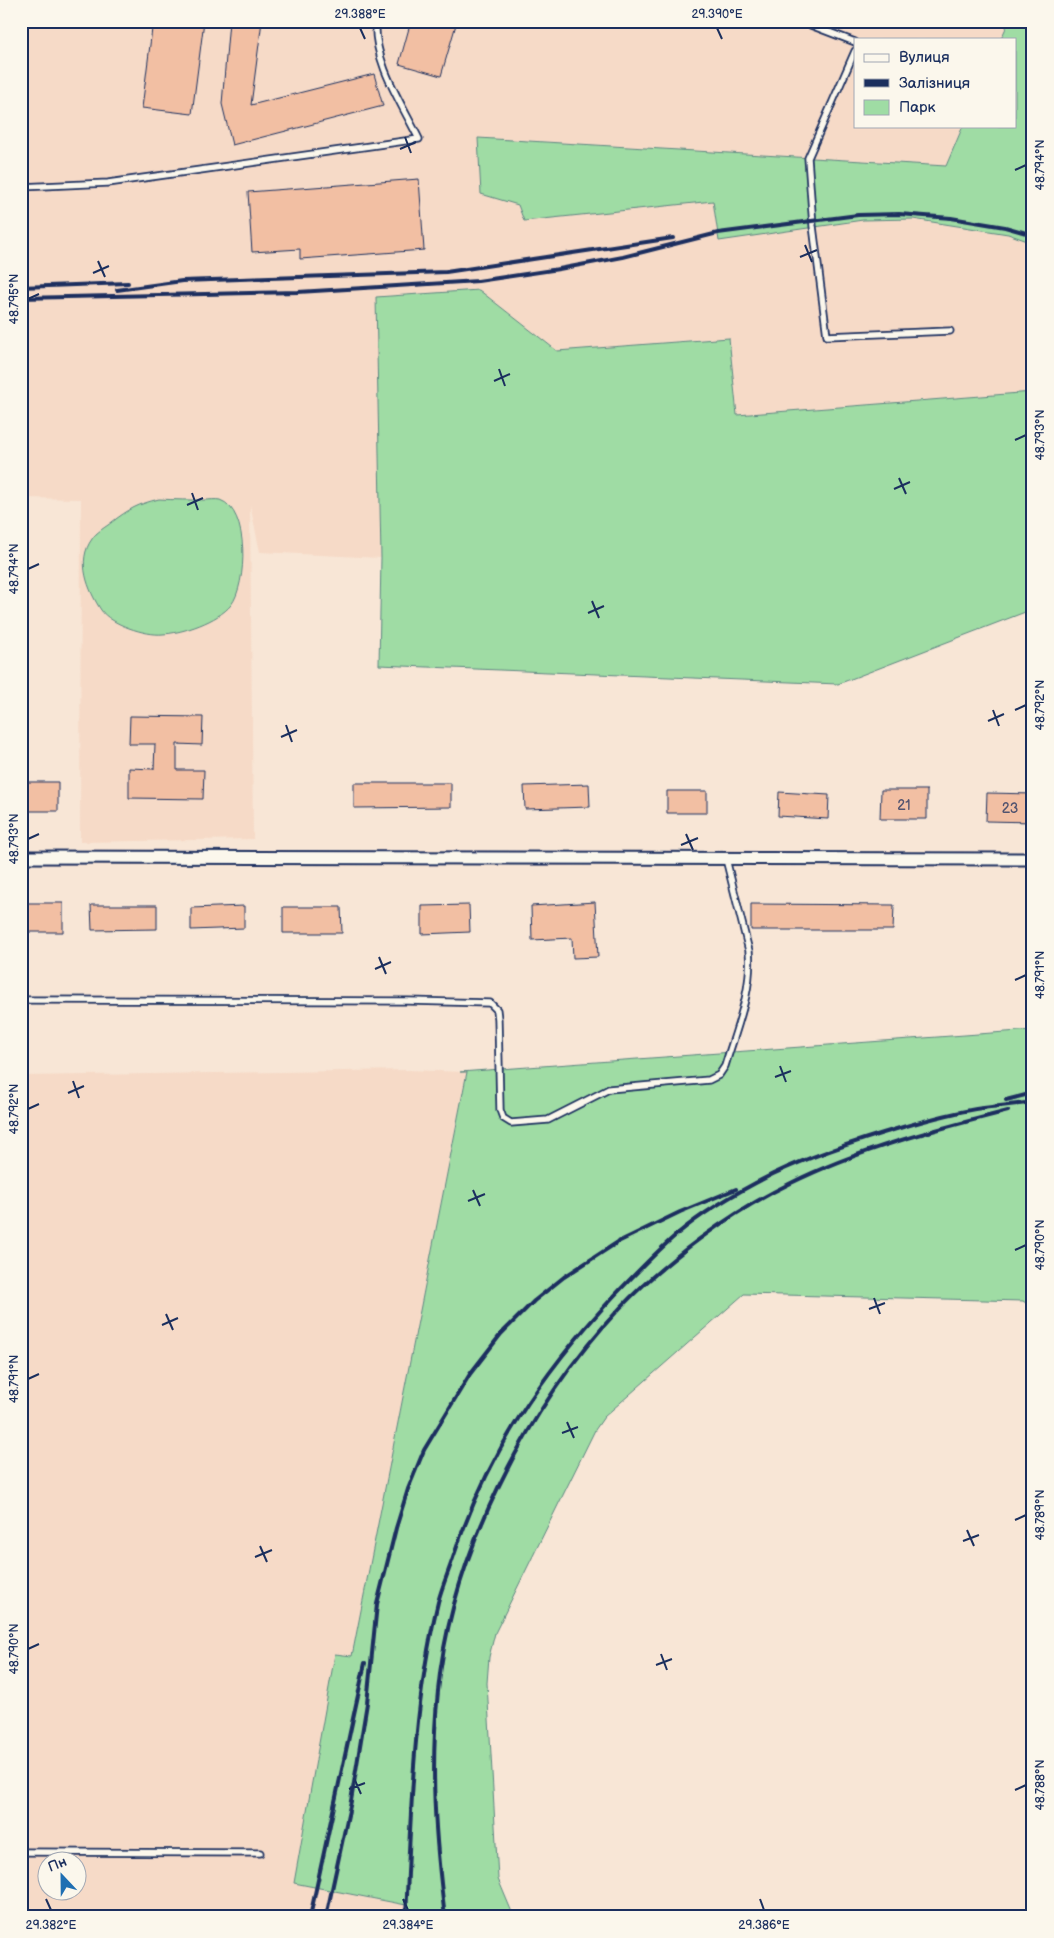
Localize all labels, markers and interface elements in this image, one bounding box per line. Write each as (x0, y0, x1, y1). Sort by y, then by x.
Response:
text: 29.388°E (334, 7, 386, 22)
text: 29.390°E (691, 7, 743, 22)
legend (854, 38, 1016, 128)
text: Вулиця (899, 48, 950, 67)
text: Залізниця (899, 74, 970, 93)
text: Парк (899, 98, 936, 117)
text: 48.794°N (1033, 140, 1048, 190)
text: 48.795°N (7, 274, 22, 324)
text: 48.793°N (1033, 409, 1048, 461)
text: 48.794°N (7, 544, 22, 594)
text: 48.792°N (1033, 680, 1048, 730)
house number: 21 (897, 797, 911, 814)
house number: 23 (1002, 800, 1018, 817)
text: 48.793°N (7, 813, 22, 865)
text: 48.791°N (1033, 951, 1048, 999)
text: 48.792°N (7, 1084, 22, 1134)
text: 48.790°N (1033, 1219, 1048, 1271)
text: 48.791°N (7, 1355, 22, 1403)
text: 48.789°N (1033, 1489, 1048, 1541)
text: 48.790°N (7, 1623, 22, 1675)
text: 48.788°N (1033, 1759, 1048, 1811)
north arrow (38, 1850, 88, 1900)
text: Пн (45, 1853, 69, 1876)
text: 29.382°E (26, 1918, 77, 1933)
text: 29.384°E (382, 1918, 434, 1933)
text: 29.386°E (738, 1918, 790, 1933)

